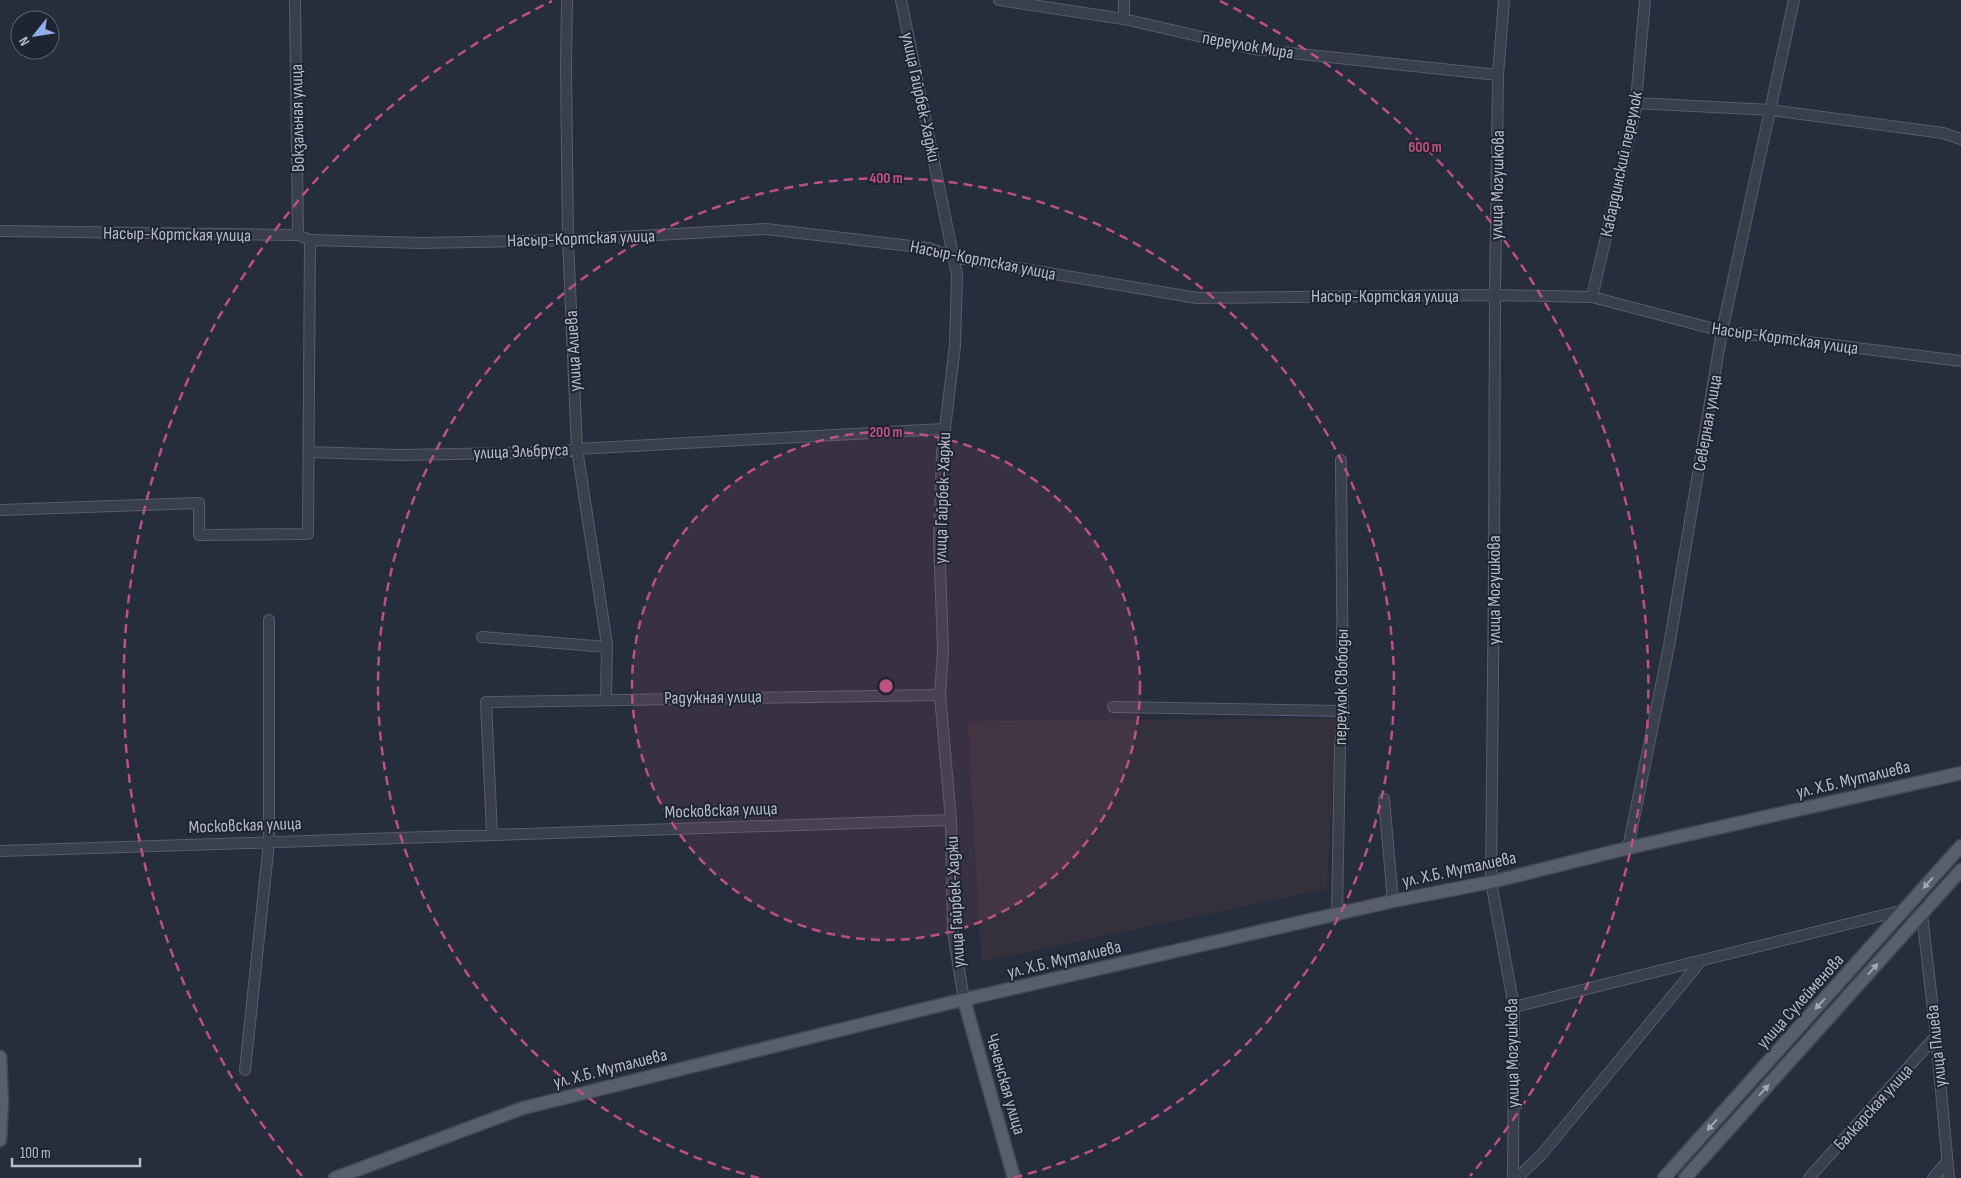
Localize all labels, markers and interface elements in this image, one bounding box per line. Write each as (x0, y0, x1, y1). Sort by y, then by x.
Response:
north arrow (10, 10, 60, 60)
street label: переулок Мира (1201, 27, 1295, 64)
street label: улица Гайрбек-Хаджи (897, 30, 944, 164)
text: N (15, 34, 33, 49)
street label: Вокзальная улица (286, 64, 309, 172)
street label: Кабардинский переулок (1596, 89, 1647, 239)
street label: улица Могушкова (1486, 130, 1509, 240)
text: 600 m (1408, 138, 1442, 157)
text: 400 m (869, 169, 903, 188)
street label: Насыр-Кортская улица (103, 223, 251, 246)
street label: Насыр-Кортская улица (507, 225, 655, 252)
street label: Насыр-Кортская улица (908, 236, 1058, 285)
street label: Насыр-Кортская улица (1311, 286, 1459, 307)
street label: улица Алиева (561, 310, 586, 392)
street label: Насыр-Кортская улица (1710, 318, 1860, 359)
street label: Северная улица (1689, 373, 1726, 473)
text: 200 m (869, 423, 903, 442)
street label: улица Гайрбек-Хаджи (930, 432, 955, 564)
street label: улица Эльбруса (473, 439, 569, 464)
street label: улица Могушкова (1484, 535, 1505, 645)
street label: переулок Свободы (1330, 629, 1353, 745)
centre of rings (877, 677, 895, 695)
street label: Радужная улица (664, 686, 762, 709)
street label: ул. Х.Б. Муталиева (1794, 756, 1912, 803)
street label: Московская улица (664, 798, 778, 823)
street label: Московская улица (188, 813, 302, 838)
street label: улица Гайрбек-Хаджи (942, 836, 969, 968)
street label: ул. Х.Б. Муталиева (1400, 847, 1518, 892)
one-way arrow (1923, 876, 1934, 889)
street label: ул. Х.Б. Муталиева (1005, 936, 1123, 983)
street label: улица Сулейменова (1752, 950, 1848, 1053)
one-way arrow (1867, 963, 1879, 975)
one-way arrow (1814, 997, 1826, 1009)
street label: улица Могушкова (1501, 998, 1524, 1108)
street label: улица Плиева (1922, 1004, 1951, 1088)
street label: Чеченская улица (981, 1031, 1030, 1137)
street label: ул. Х.Б. Муталиева (551, 1044, 669, 1093)
street label: Балкарская улица (1829, 1060, 1917, 1155)
one-way arrow (1758, 1084, 1770, 1096)
one-way arrow (1706, 1118, 1718, 1130)
scale bar (12, 1136, 140, 1168)
text: 100 m (20, 1144, 51, 1163)

